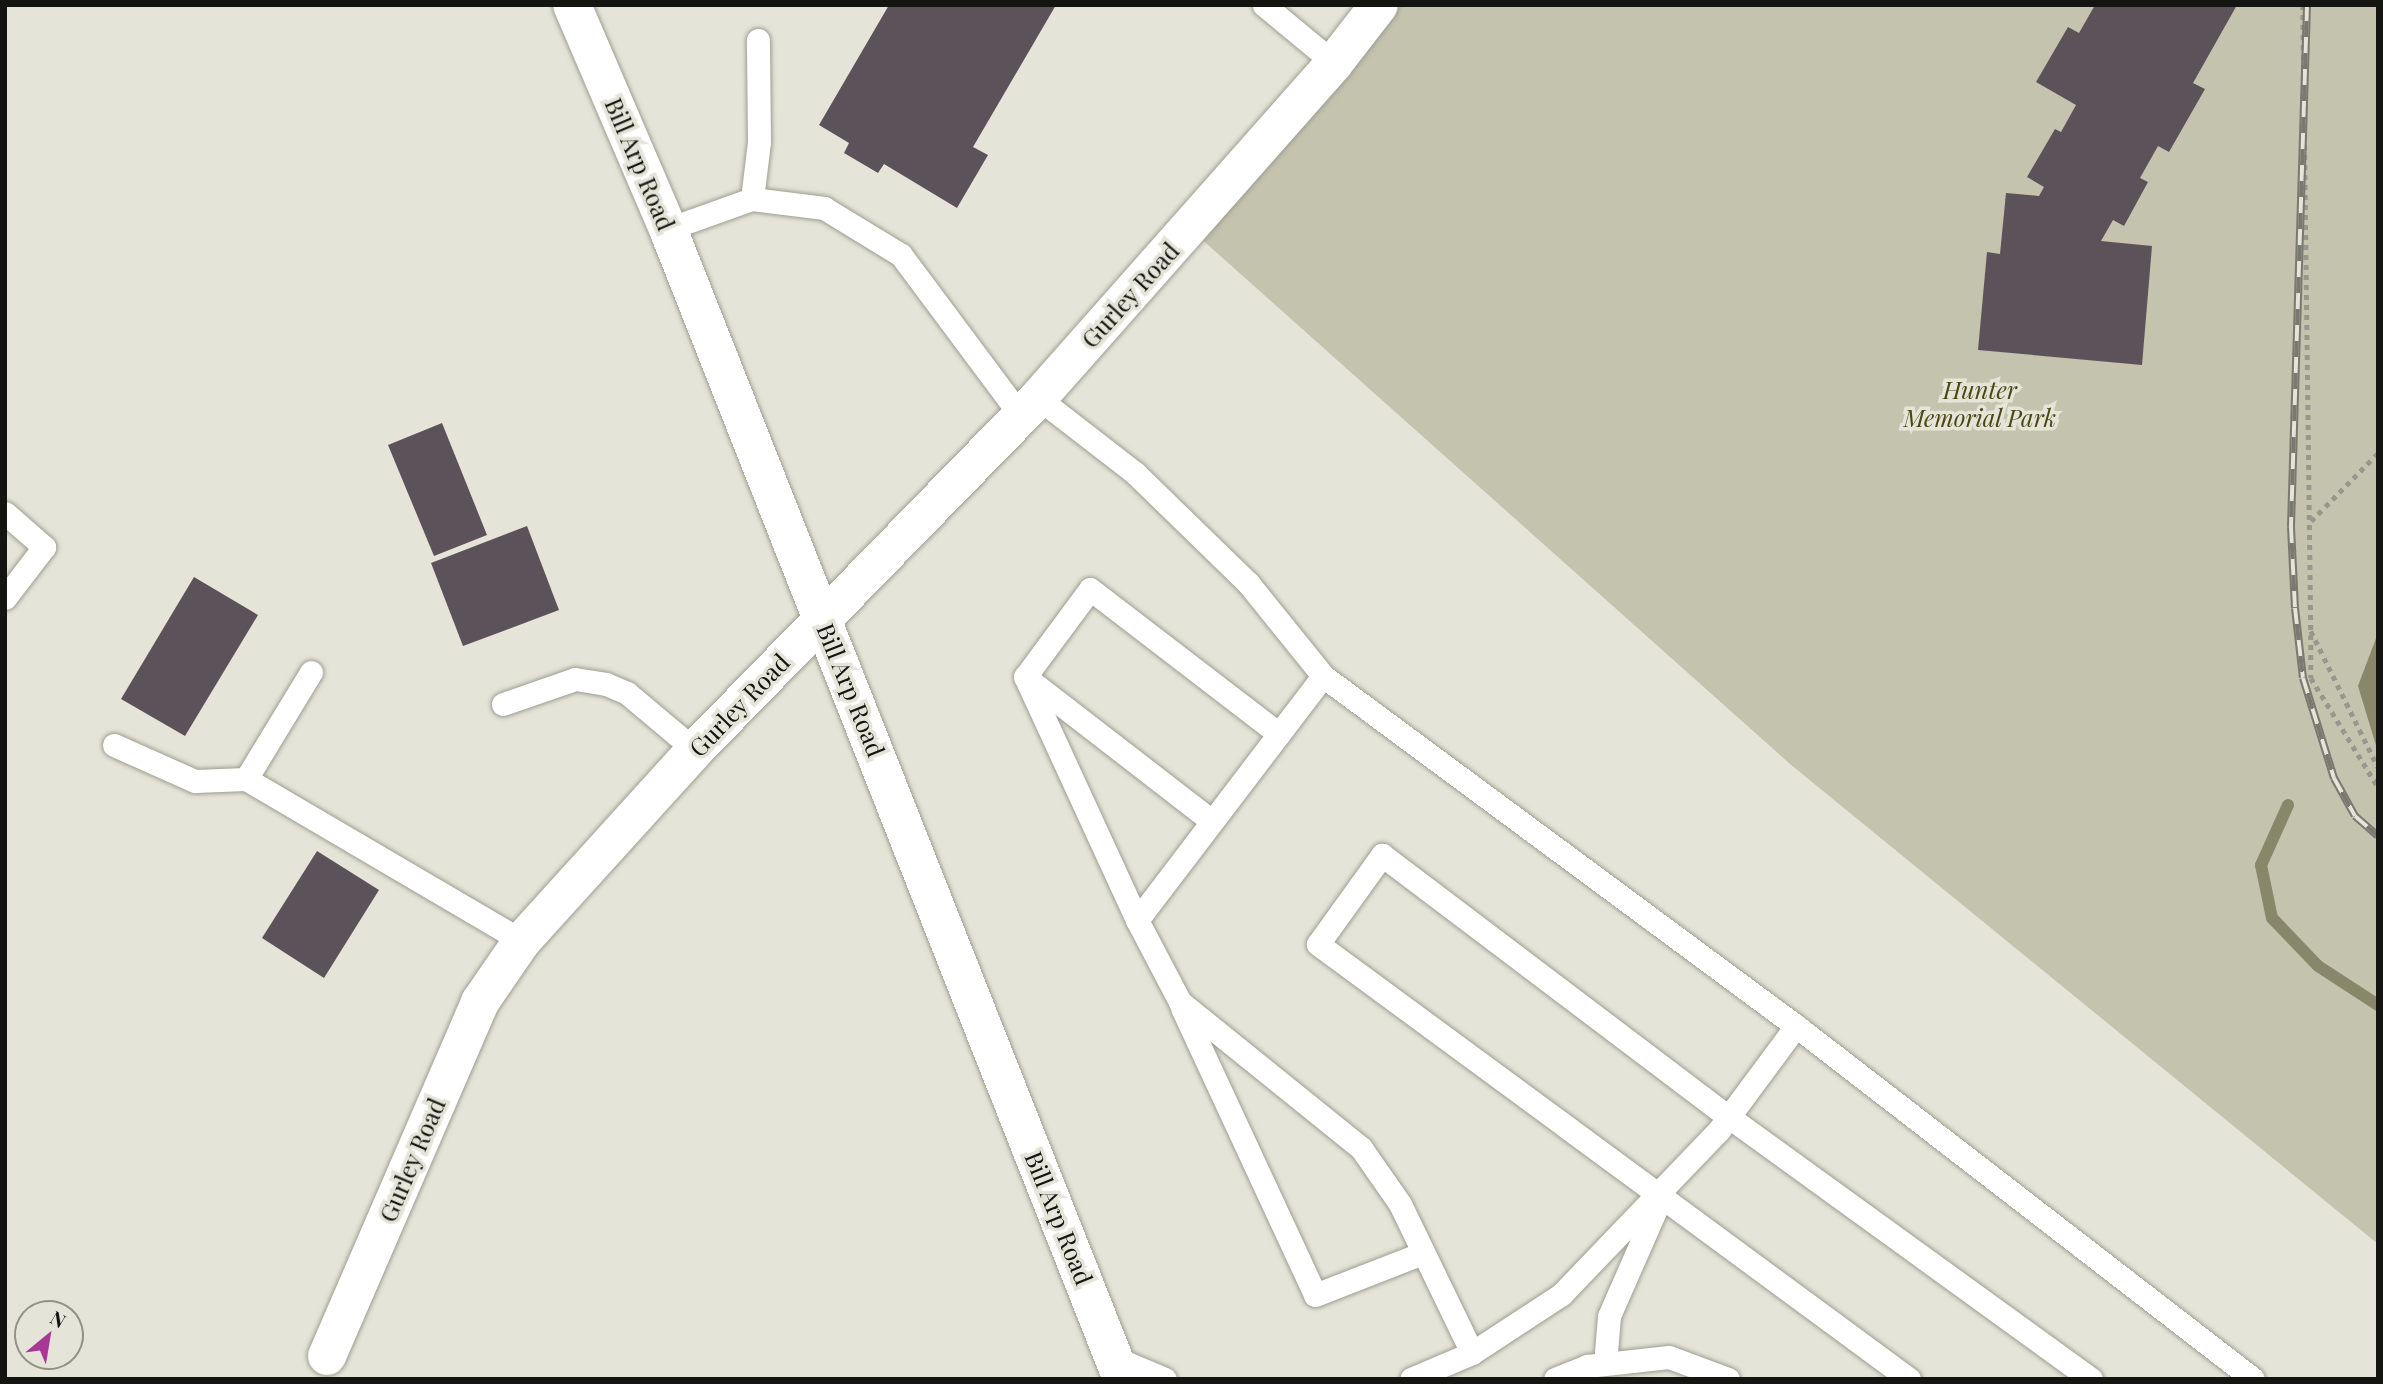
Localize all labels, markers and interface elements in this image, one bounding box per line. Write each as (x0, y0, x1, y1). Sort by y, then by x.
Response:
street label: Bill Arp Road (599, 93, 681, 235)
street label: Gurley Road (1075, 236, 1185, 354)
park label: Hunter Memorial Park (1903, 376, 2057, 432)
street label: Bill Arp Road (811, 619, 891, 761)
street label: Gurley Road (683, 647, 795, 763)
street label: Gurley Road (373, 1094, 451, 1226)
street label: Bill Arp Road (1019, 1147, 1099, 1289)
north arrow (14, 1300, 84, 1370)
text: N (46, 1304, 71, 1333)

